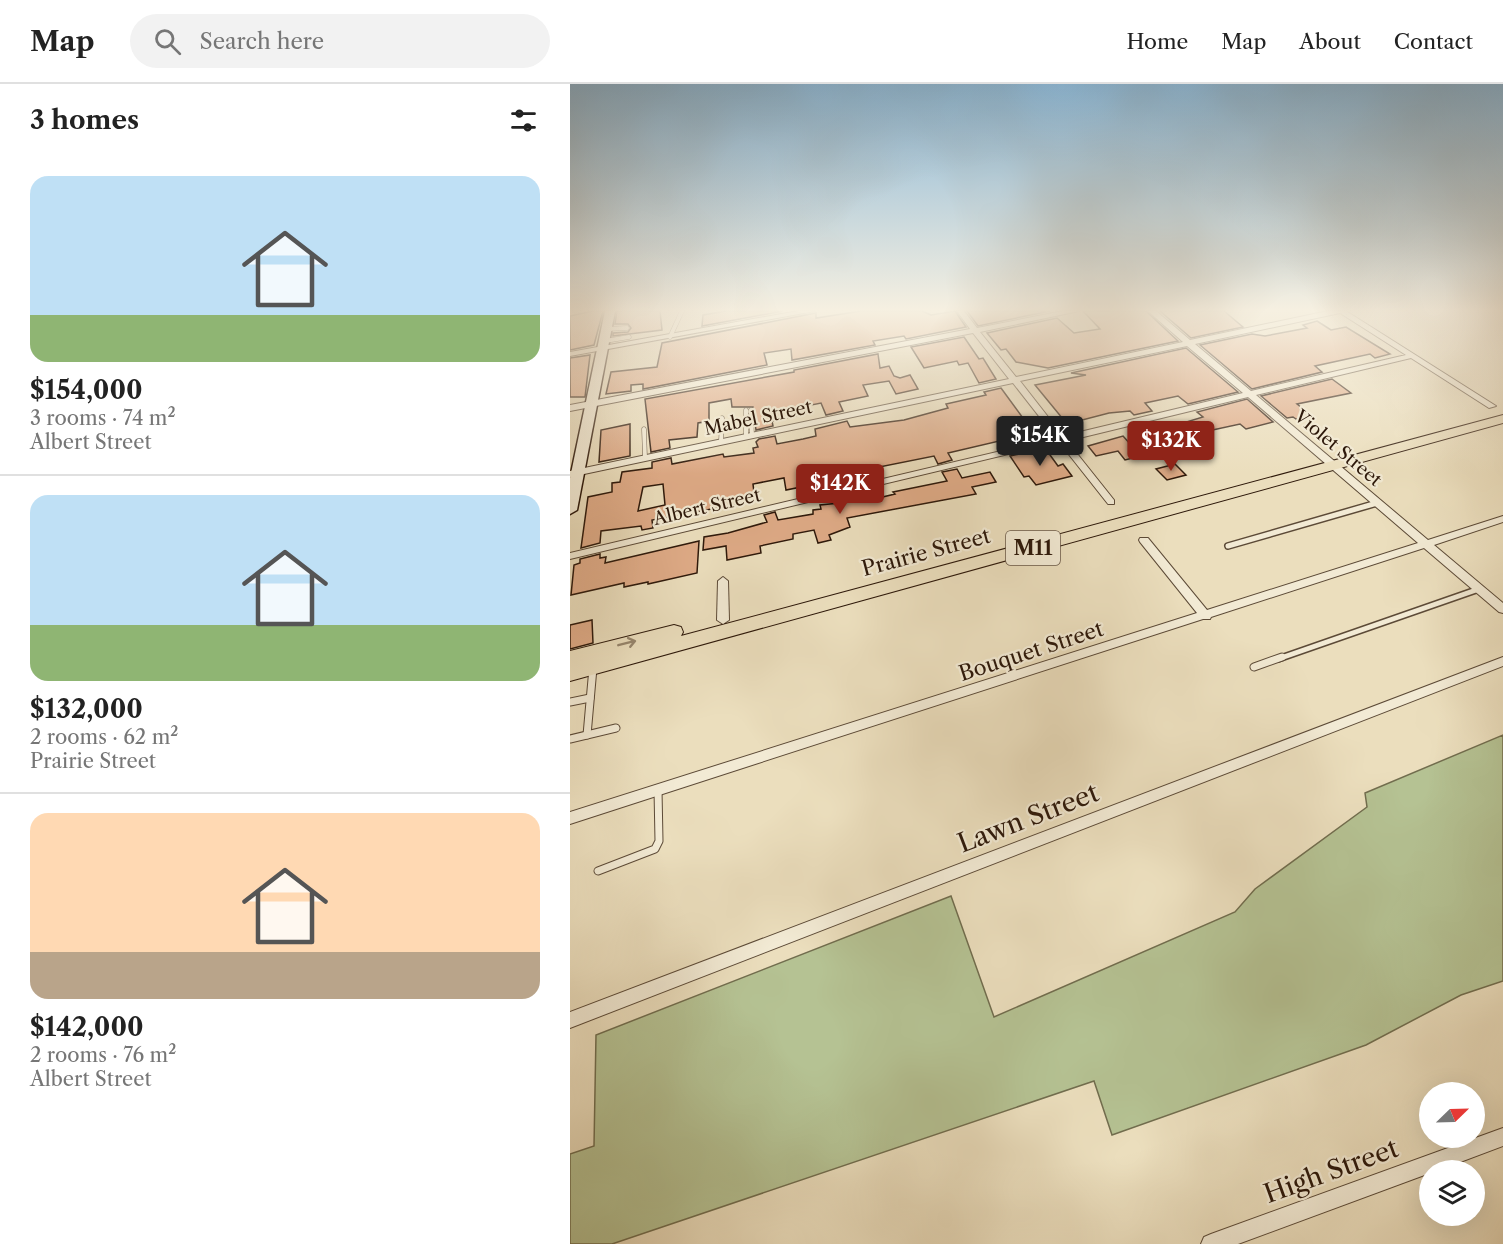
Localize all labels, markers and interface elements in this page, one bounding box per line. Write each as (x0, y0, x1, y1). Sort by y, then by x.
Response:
search box (130, 14, 550, 68)
text: Map (30, 24, 94, 58)
icon: search (151, 25, 184, 58)
text: Search here (199, 28, 324, 55)
text: Home (1127, 29, 1188, 54)
text: Map (1221, 29, 1266, 54)
text: About (1299, 29, 1361, 54)
text: Contact (1394, 29, 1473, 54)
text: 3 homes (30, 104, 139, 136)
icon: filters (507, 104, 540, 137)
icon: home (231, 215, 339, 323)
text: $154,000 (30, 374, 143, 406)
street label: Mabel Street (702, 396, 815, 440)
street label: Violet Street (1289, 405, 1387, 491)
text: 3 rooms · 74 m² (30, 406, 176, 430)
pin: $154K (998, 416, 1082, 467)
pin: $132K (1129, 421, 1213, 472)
text: $154K (1010, 423, 1070, 447)
text: $132K (1141, 428, 1201, 452)
text: Albert Street (30, 430, 152, 454)
pin: $142K (798, 464, 882, 515)
text: $142K (810, 471, 870, 495)
street label: Albert Street (650, 484, 763, 530)
street label: Prairie Street (859, 523, 994, 581)
road number: M11 (1006, 531, 1060, 565)
icon: home (231, 534, 339, 642)
street label: Bouquet Street (956, 616, 1107, 686)
one-way arrow (617, 637, 636, 649)
text: $132,000 (30, 693, 143, 725)
text: 2 rooms · 62 m² (30, 725, 178, 749)
text: Prairie Street (30, 749, 156, 773)
street label: Lawn Street (953, 776, 1104, 860)
icon: home (231, 852, 339, 960)
text: $142,000 (30, 1011, 144, 1043)
text: 2 rooms · 76 m² (30, 1043, 176, 1067)
text: Albert Street (30, 1067, 152, 1091)
north arrow (1419, 1082, 1485, 1148)
map controls (1419, 1082, 1485, 1226)
street label: High Street (1259, 1132, 1403, 1210)
button: layers (1419, 1160, 1485, 1226)

